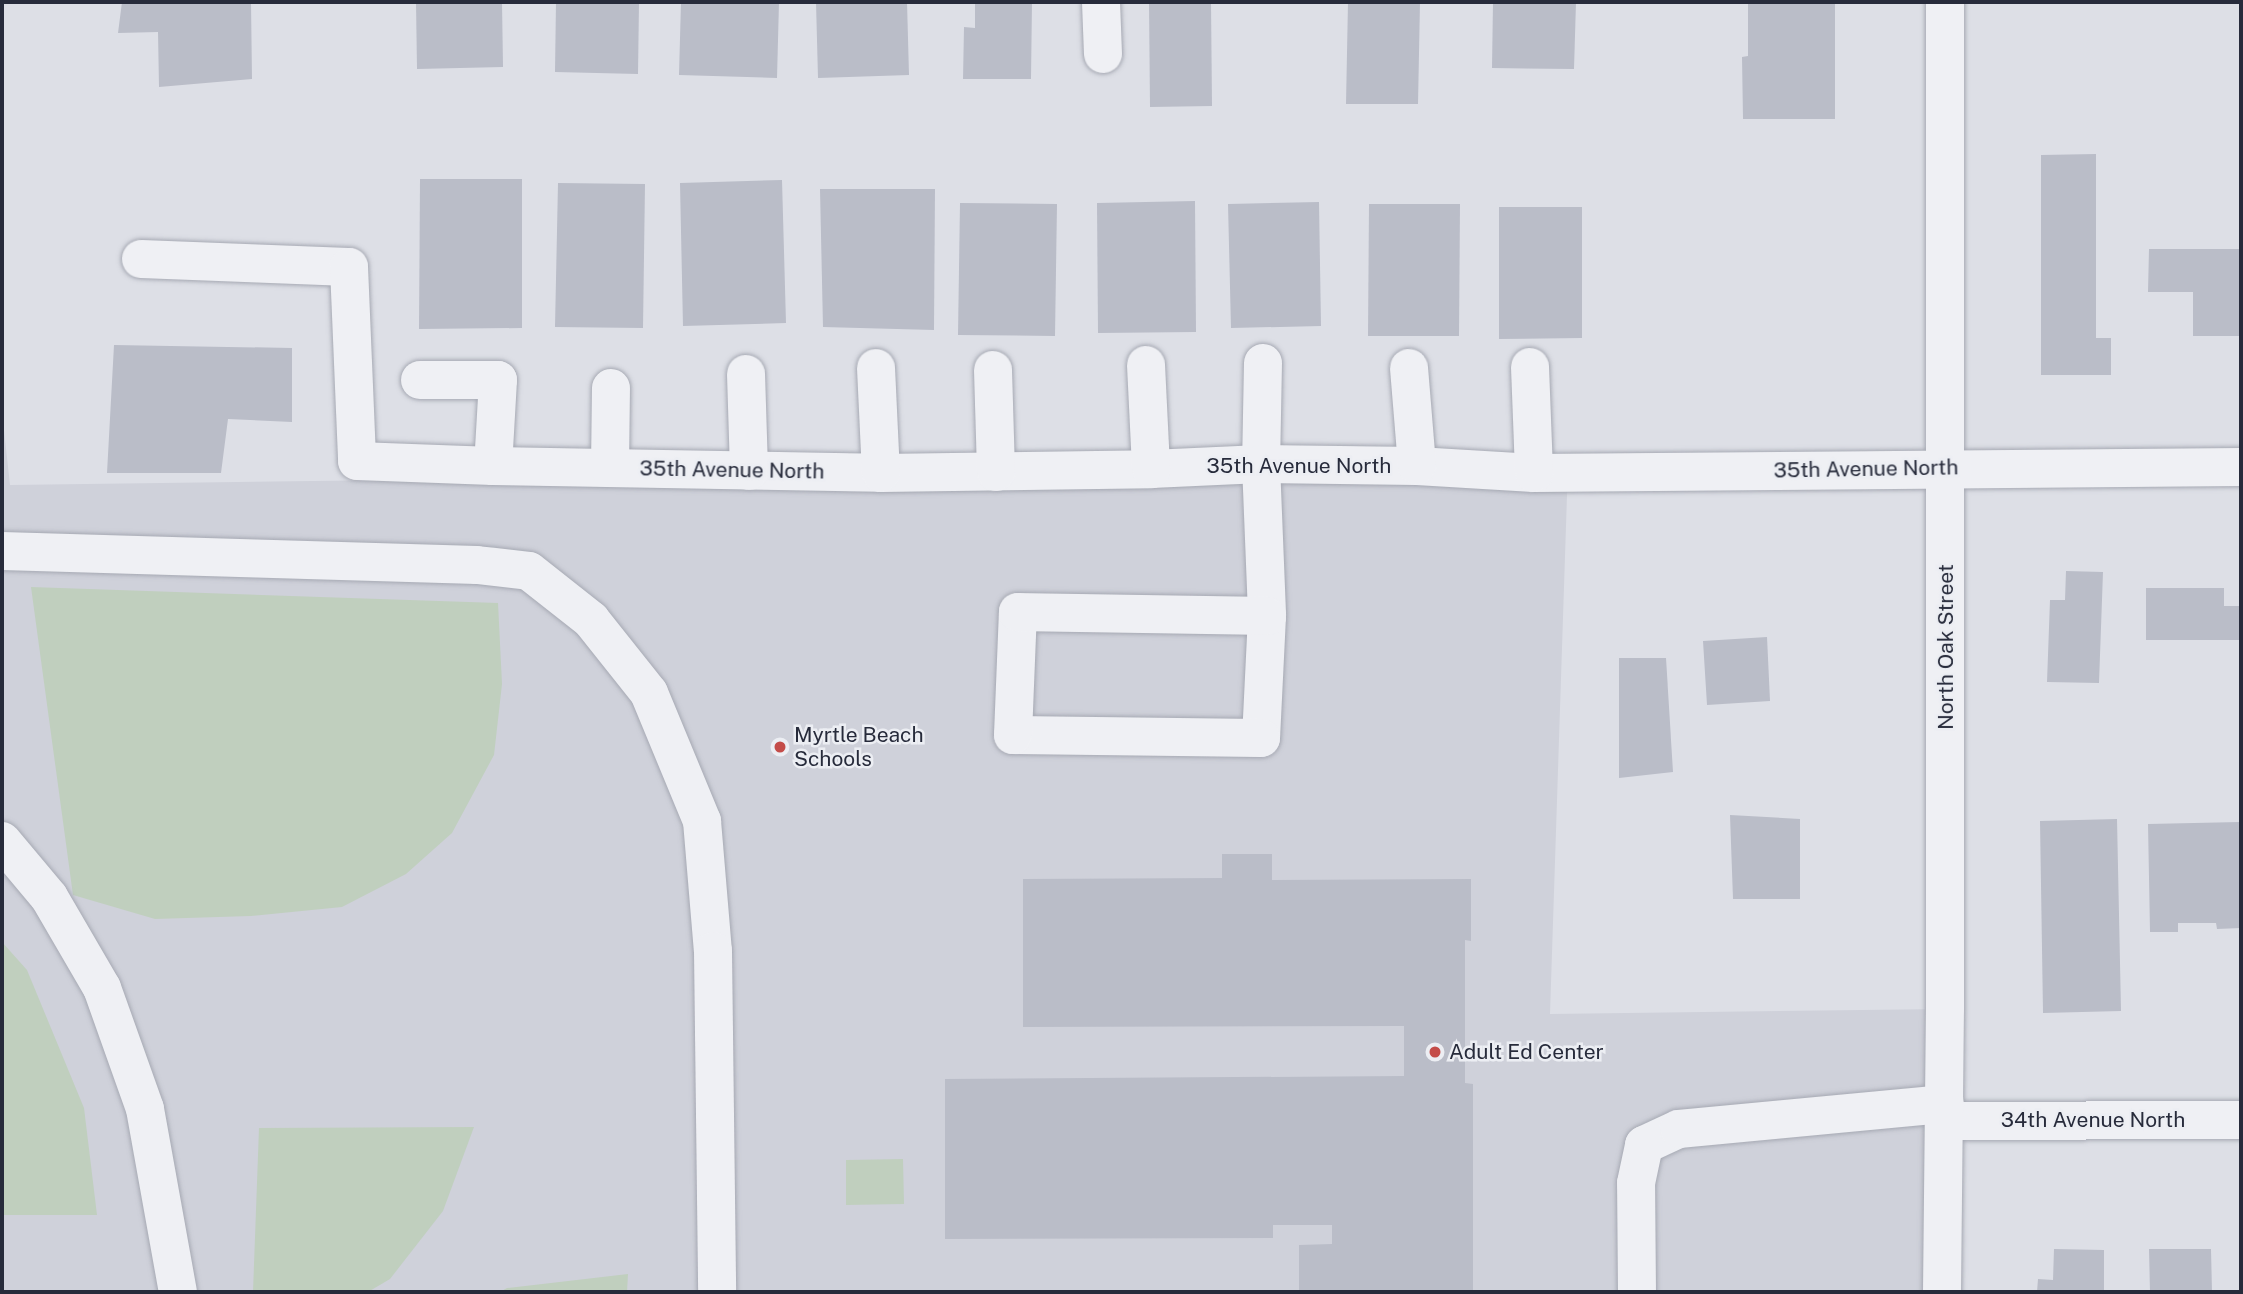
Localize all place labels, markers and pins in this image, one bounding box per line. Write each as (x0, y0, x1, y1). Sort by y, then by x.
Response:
place label: Myrtle Beach Schools (794, 722, 924, 772)
marker: Myrtle Beach Schools (772, 739, 788, 755)
place label: Adult Ed Center (1449, 1039, 1604, 1065)
marker: Adult Ed Center (1427, 1044, 1443, 1060)

